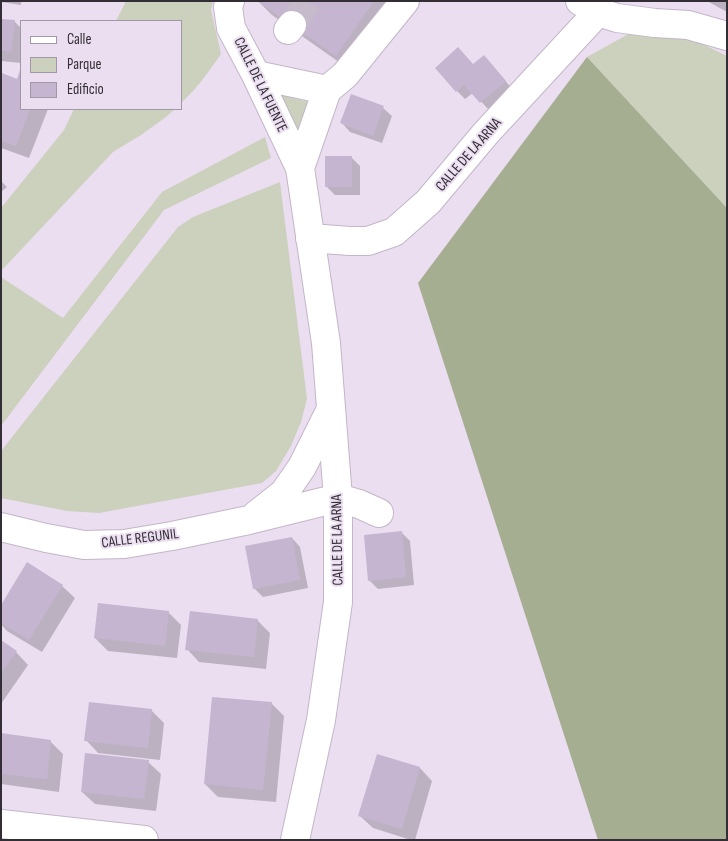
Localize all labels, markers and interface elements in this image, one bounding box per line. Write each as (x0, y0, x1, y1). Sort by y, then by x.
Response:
legend (20, 20, 182, 110)
text: Calle (67, 30, 91, 49)
street label: CALLE DE LA FUENTE (229, 35, 291, 135)
text: Parque (67, 55, 102, 74)
text: Edificio (67, 80, 104, 99)
street label: CALLE DE LA ARNA (432, 115, 506, 195)
street label: CALLE DE LA ARNA (328, 494, 348, 586)
street label: CALLE REGUNIL (100, 525, 180, 553)

